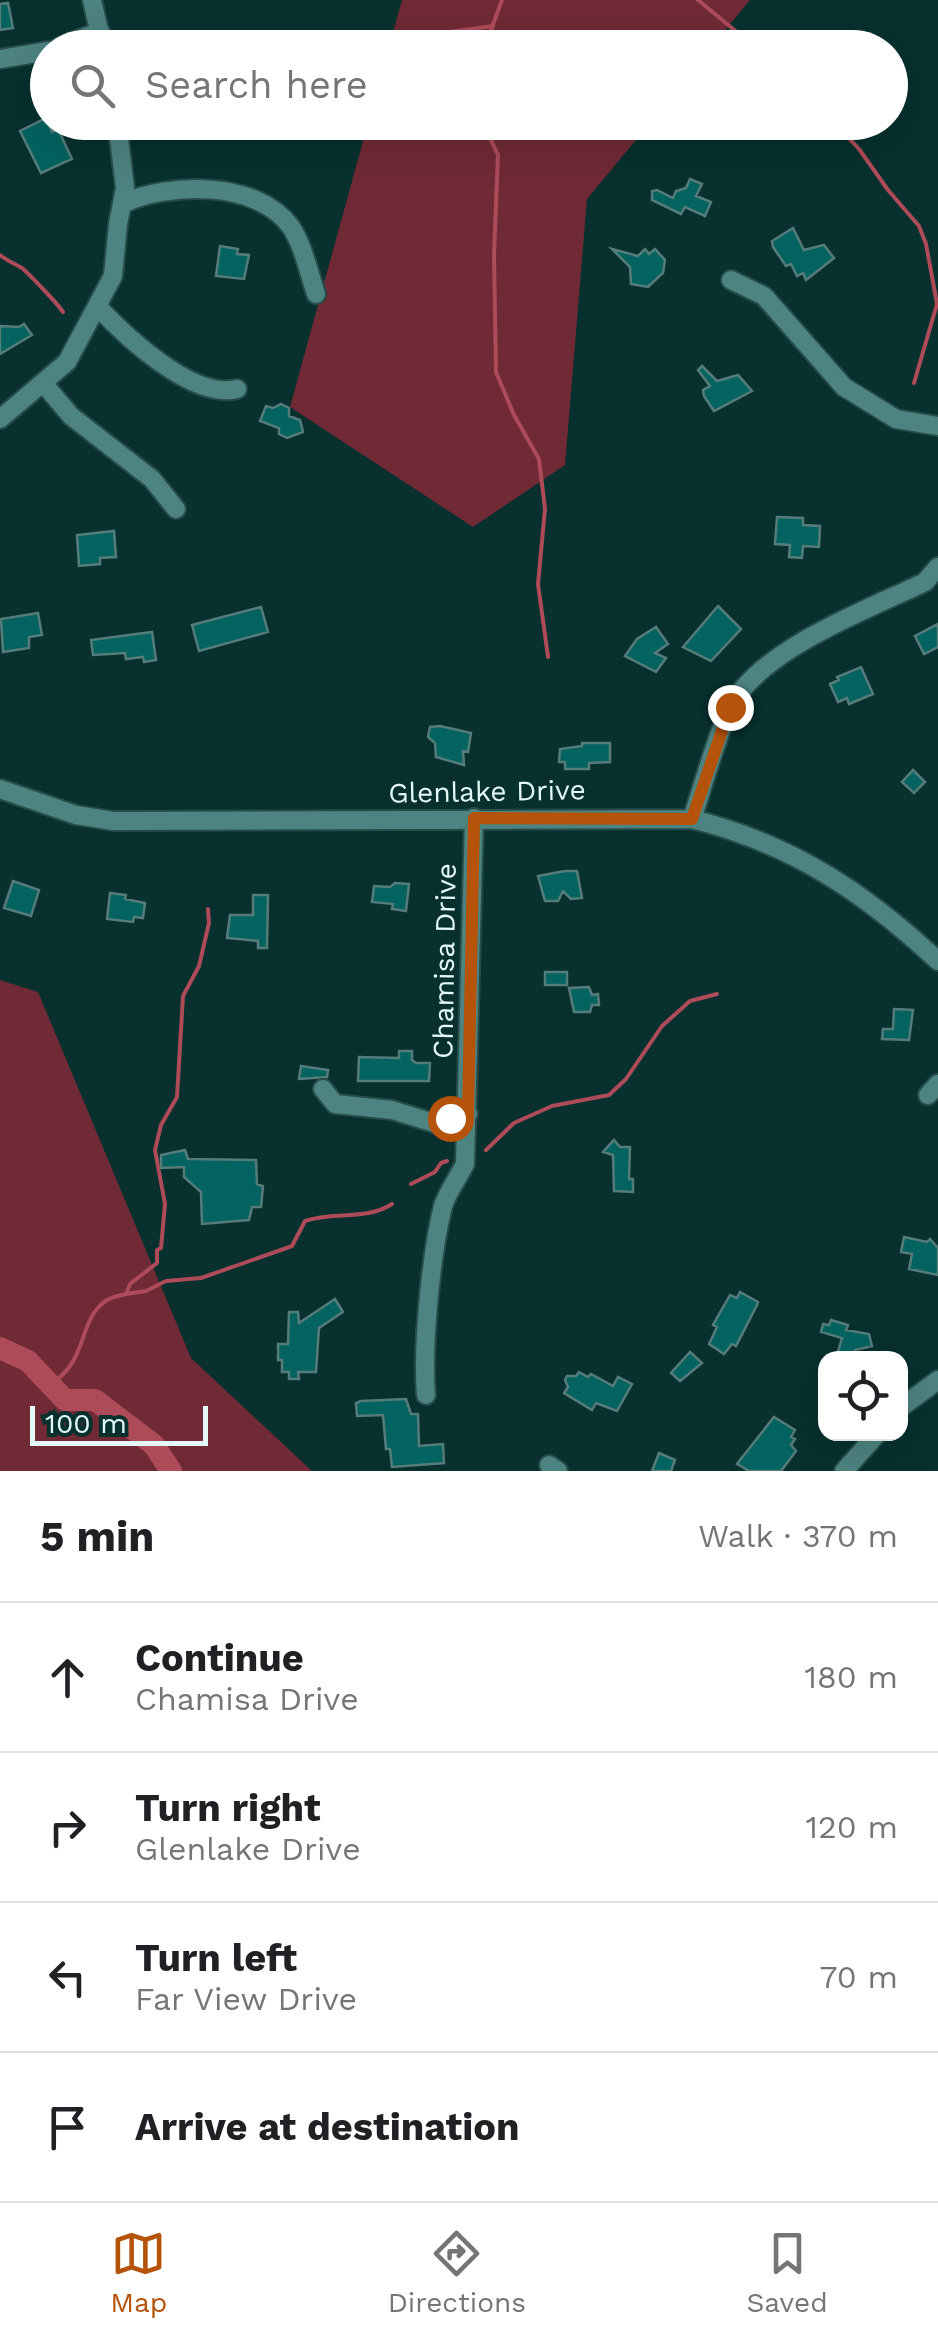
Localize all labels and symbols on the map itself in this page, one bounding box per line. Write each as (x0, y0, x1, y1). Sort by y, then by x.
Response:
route end (708, 685, 754, 731)
street label: Glenlake Drive (388, 773, 586, 810)
street label: Chamisa Drive (426, 863, 463, 1059)
route start (428, 1096, 474, 1142)
scale bar (30, 1401, 208, 1446)

